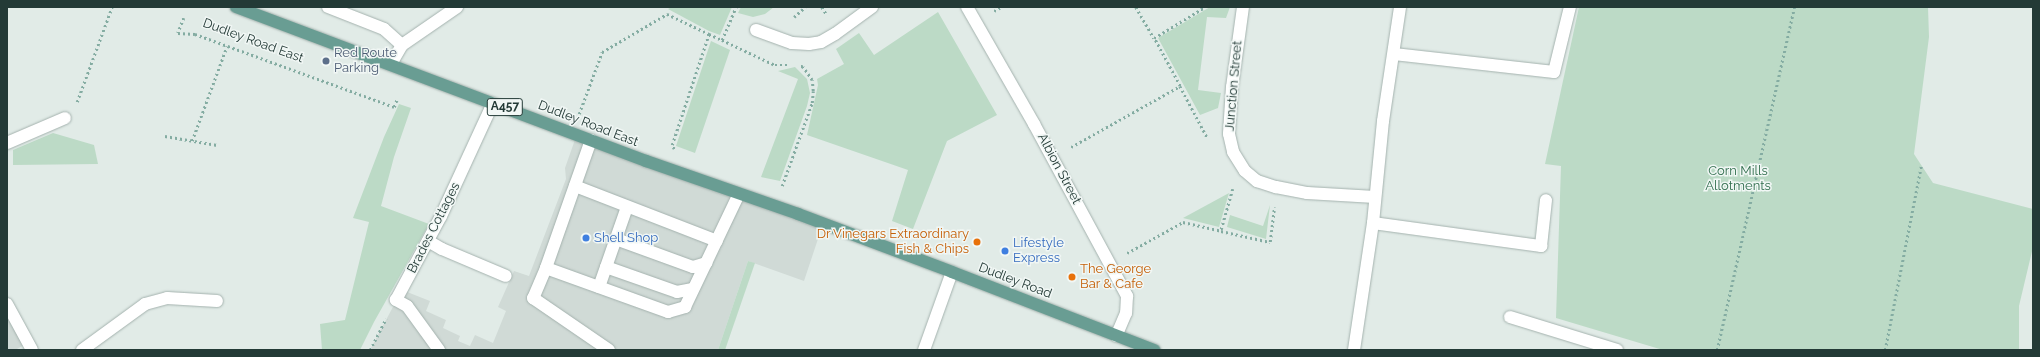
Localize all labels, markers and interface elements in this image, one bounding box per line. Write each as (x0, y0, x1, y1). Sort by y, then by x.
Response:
street label: Dudley Road East (200, 15, 306, 67)
street label: Junction Street (1222, 40, 1246, 132)
place label: Red Route Parking (334, 46, 397, 77)
marker: Red Route Parking (321, 56, 331, 66)
road number: A457 (486, 97, 524, 117)
street label: Dudley Road East (535, 98, 641, 150)
street label: Albion Street (1034, 131, 1084, 207)
park label: Corn Mills Allotments (1705, 164, 1771, 195)
street label: Brades Cottages (404, 180, 464, 276)
place label: Dr Vinegars Extraordinary Fish & Chips (816, 227, 969, 258)
place label: Shell Shop (594, 230, 659, 246)
marker: Shell Shop (581, 233, 591, 243)
place label: Lifestyle Express (1013, 236, 1064, 267)
marker: Dr Vinegars Extraordinary Fish & Chips (972, 237, 982, 247)
marker: Lifestyle Express (1000, 246, 1010, 256)
street label: Dudley Road (976, 260, 1054, 302)
place label: The George Bar & Cafe (1080, 262, 1151, 293)
marker: The George Bar & Cafe (1067, 272, 1077, 282)

